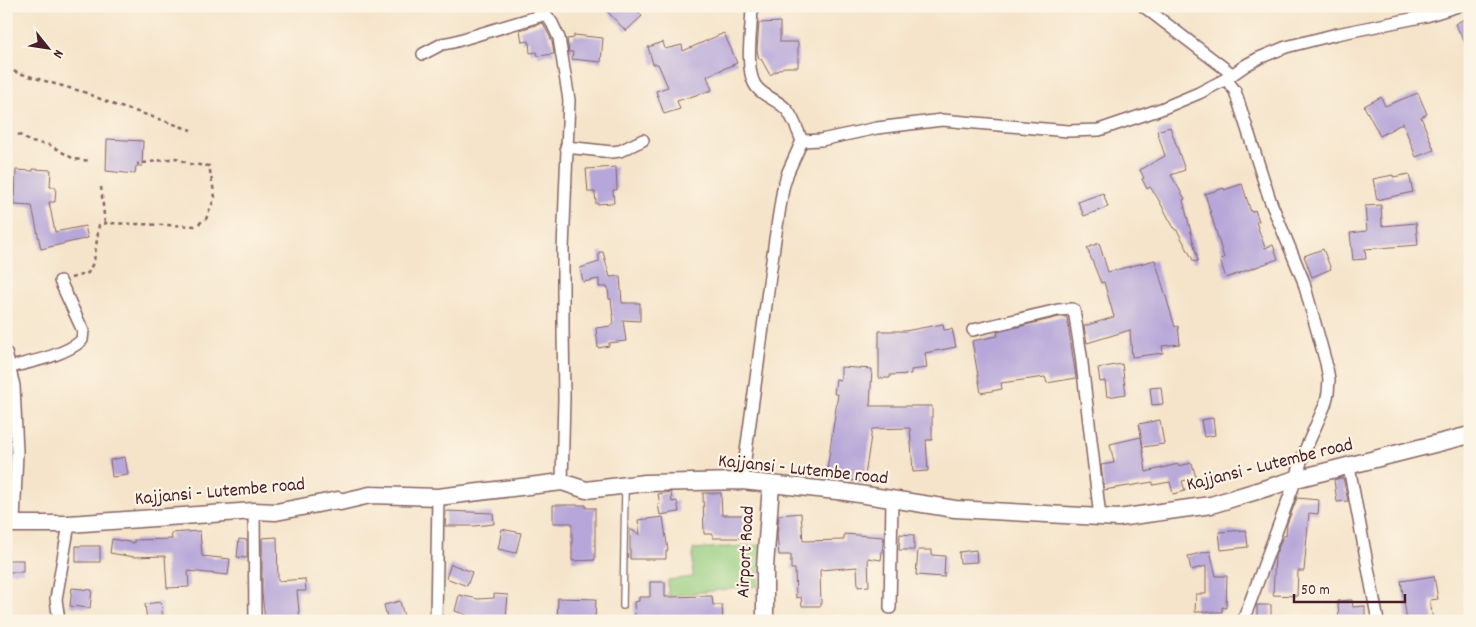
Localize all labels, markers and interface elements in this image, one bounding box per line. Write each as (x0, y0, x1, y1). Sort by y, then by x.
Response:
north arrow (22, 22, 72, 72)
text: N (47, 46, 68, 62)
street label: Kajjansi - Lutembe road (1184, 432, 1356, 500)
street label: Kajjansi - Lutembe road (717, 449, 889, 493)
street label: Kajjansi - Lutembe road (134, 472, 306, 514)
street label: Airport Road (731, 505, 763, 599)
scale bar (1294, 572, 1405, 604)
text: 50 m (1301, 580, 1330, 602)

